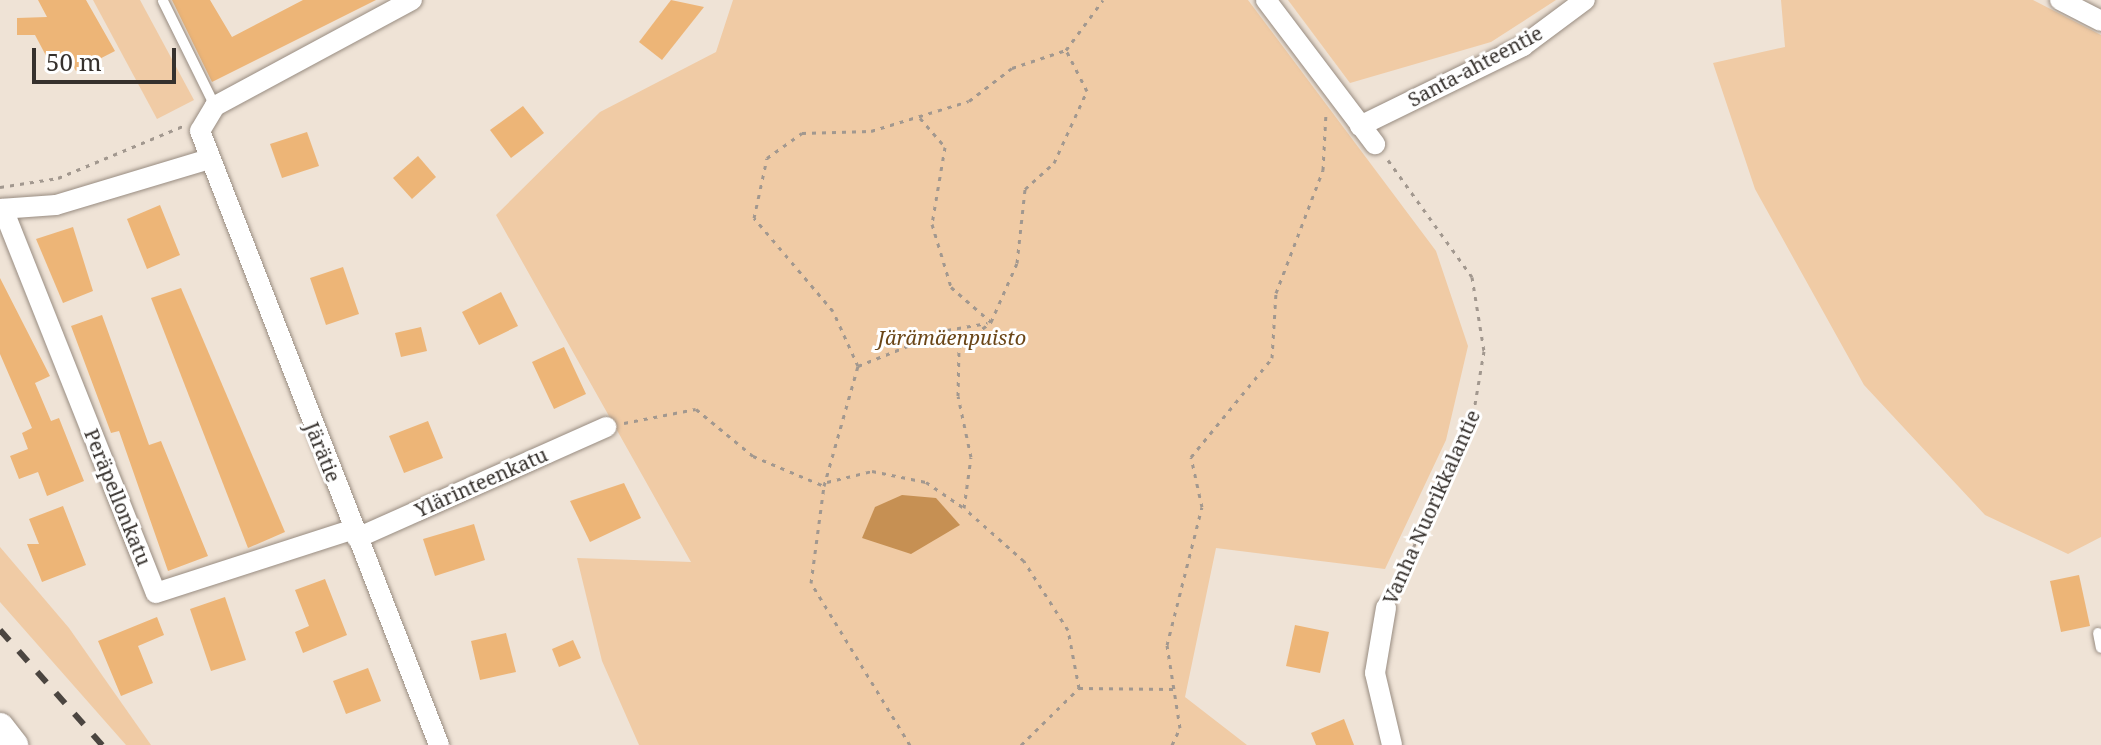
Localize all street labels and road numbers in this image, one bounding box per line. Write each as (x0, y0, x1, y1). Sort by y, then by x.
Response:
street label: Santa-ahteentie (1404, 20, 1546, 112)
street label: Vanha Nuorikkalantie (1377, 406, 1485, 608)
street label: Järätie (300, 418, 346, 486)
street label: Peräpellonkatu (80, 425, 156, 569)
street label: Ylärinteenkatu (411, 442, 551, 522)

